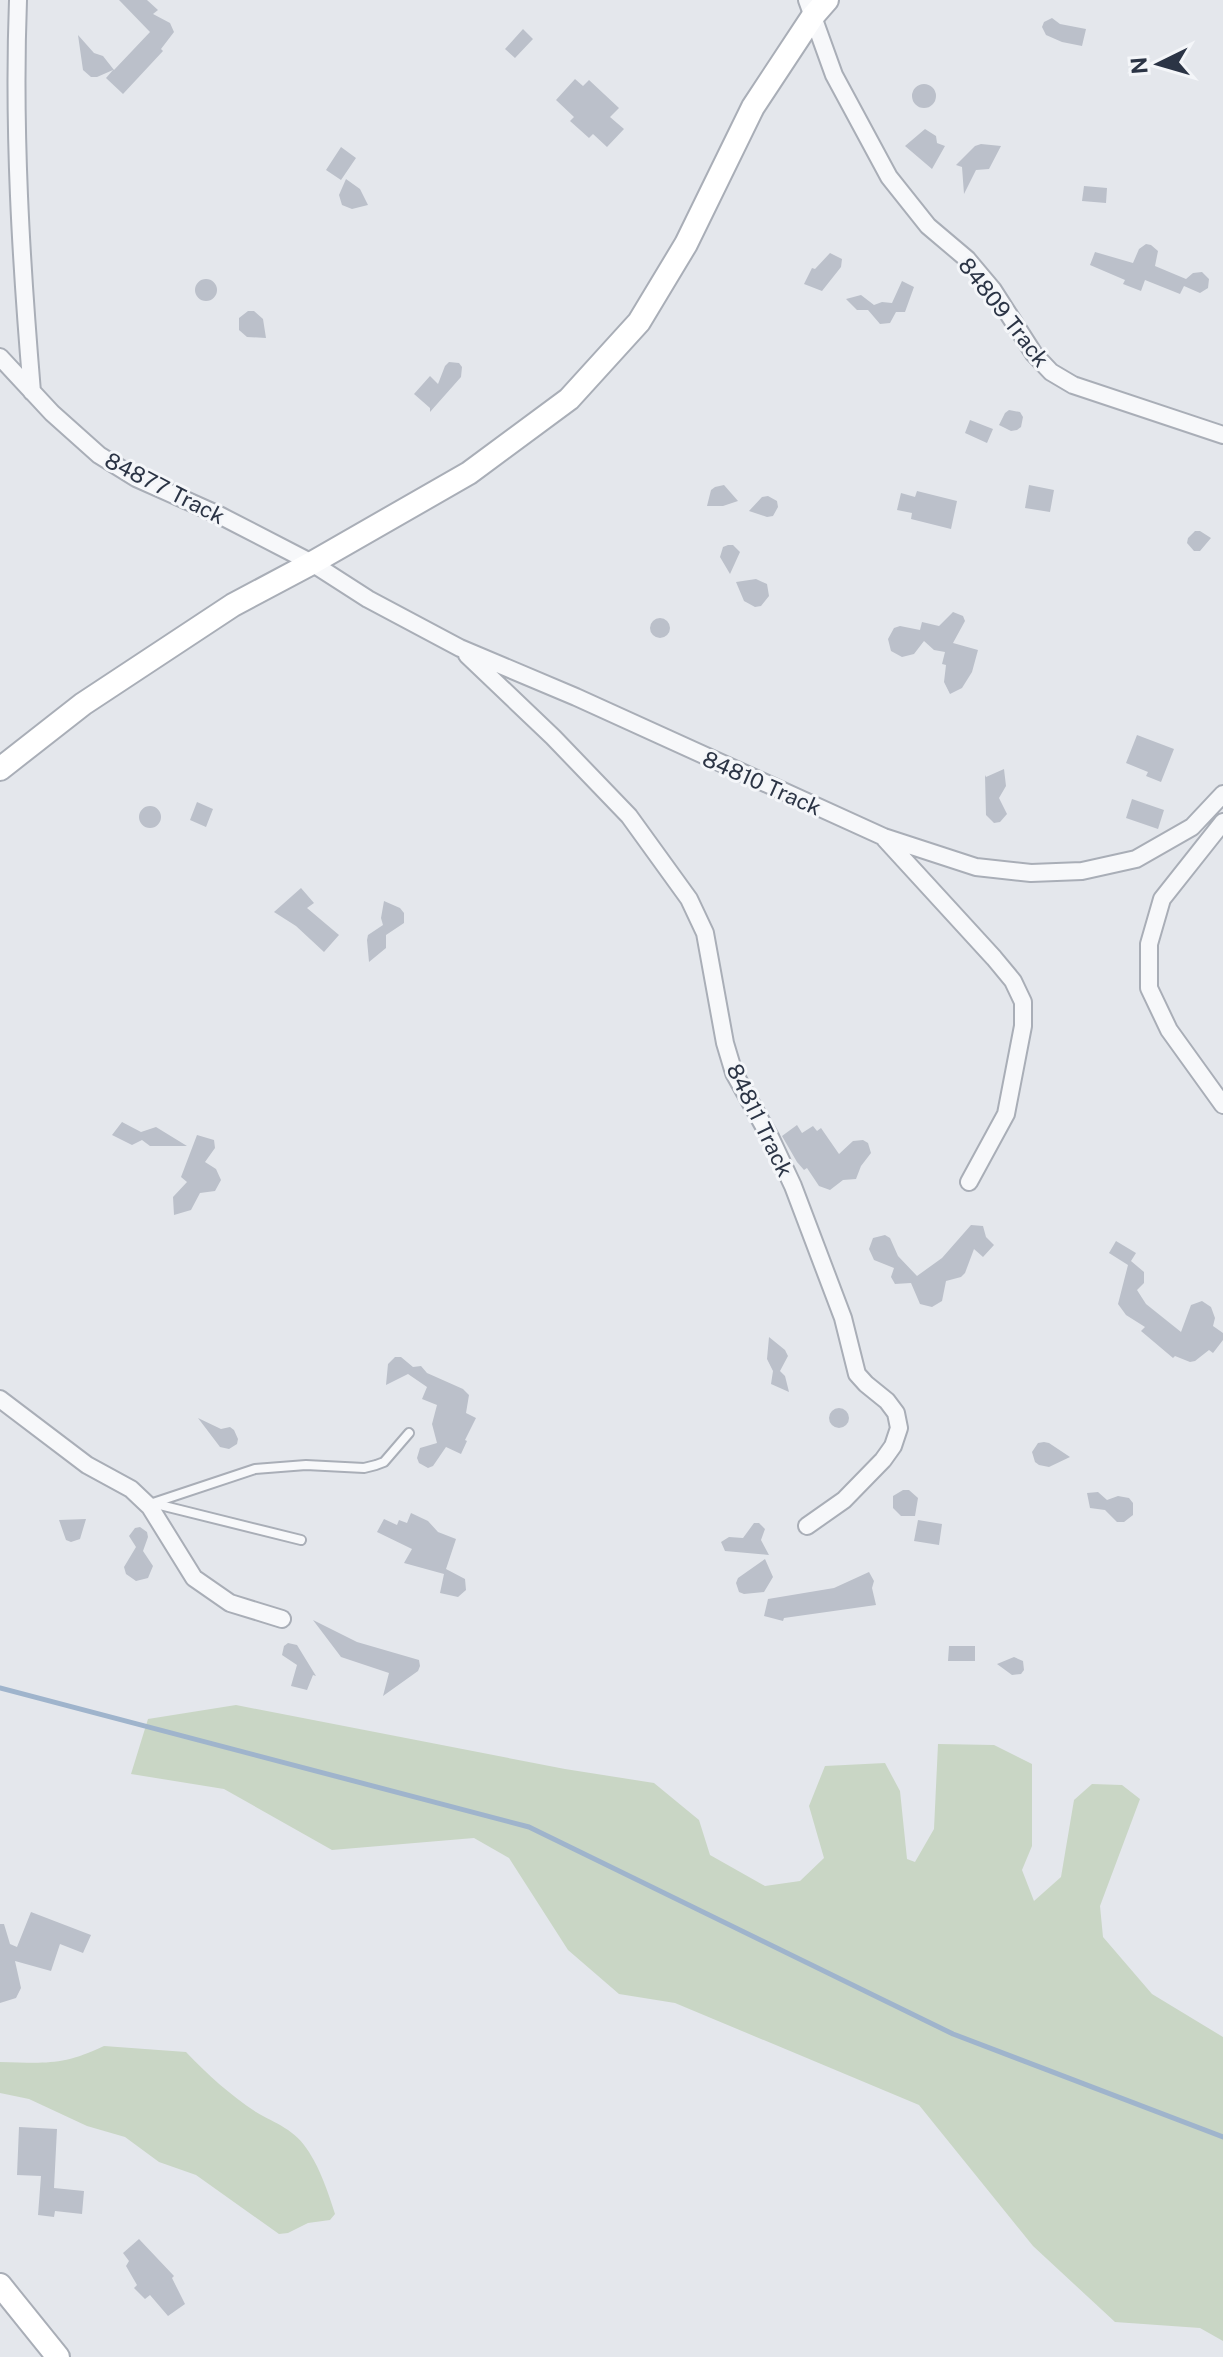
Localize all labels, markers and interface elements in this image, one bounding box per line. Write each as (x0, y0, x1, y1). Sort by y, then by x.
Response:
north arrow (1119, 24, 1199, 104)
text: N (1125, 56, 1153, 75)
street label: 84809 Track (953, 252, 1055, 372)
street label: 84877 Track (101, 447, 229, 529)
street label: 84810 Track (699, 745, 825, 821)
street label: 84811 Track (721, 1059, 799, 1181)

